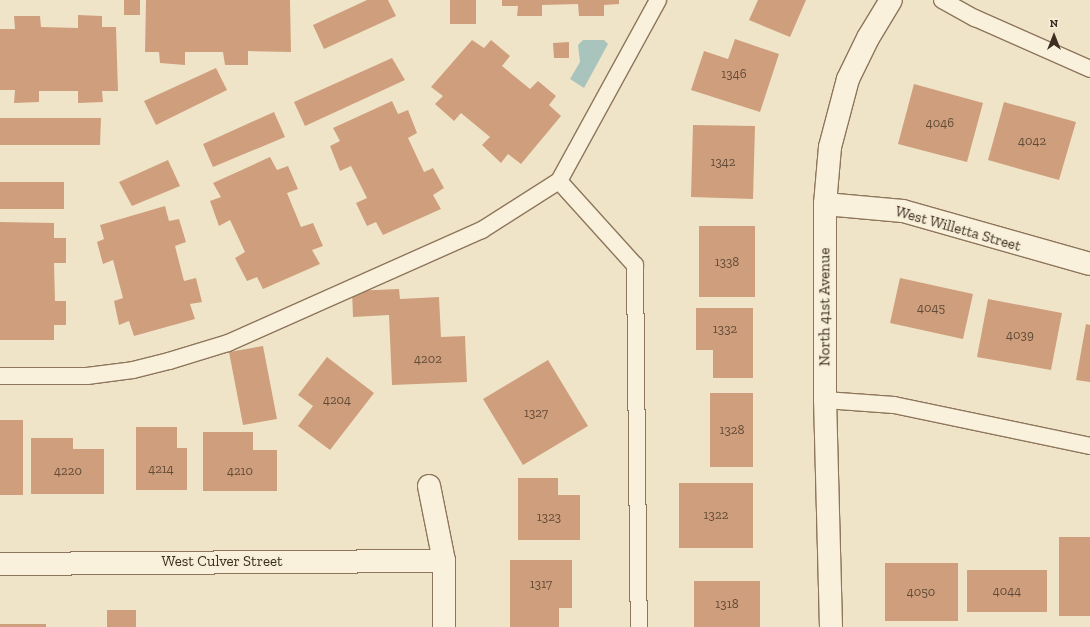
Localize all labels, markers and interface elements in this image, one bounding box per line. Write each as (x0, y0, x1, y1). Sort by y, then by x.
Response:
north arrow (1034, 16, 1074, 56)
text: N (1050, 17, 1058, 30)
house number: 1346 (721, 66, 747, 82)
house number: 4046 (926, 115, 954, 131)
house number: 4042 (1018, 133, 1046, 149)
house number: 1342 (710, 154, 736, 170)
street label: West Willetta Street (893, 202, 1023, 256)
street label: North 41st Avenue (816, 247, 834, 367)
house number: 1338 (715, 254, 739, 270)
house number: 4045 (917, 300, 945, 316)
house number: 1332 (713, 321, 737, 337)
house number: 4039 (1006, 327, 1034, 343)
house number: 4202 (414, 351, 442, 367)
house number: 4204 (323, 392, 351, 408)
house number: 1327 (524, 405, 548, 421)
house number: 1328 (719, 422, 745, 438)
house number: 4214 (148, 461, 174, 477)
house number: 4220 (54, 463, 82, 479)
house number: 4210 (227, 463, 253, 479)
house number: 1322 (704, 507, 728, 523)
house number: 1323 (537, 509, 561, 525)
street label: West Culver Street (161, 553, 283, 571)
house number: 1317 (530, 576, 552, 592)
house number: 4044 (993, 583, 1021, 599)
house number: 4050 (907, 584, 935, 600)
house number: 1318 (715, 596, 739, 612)

